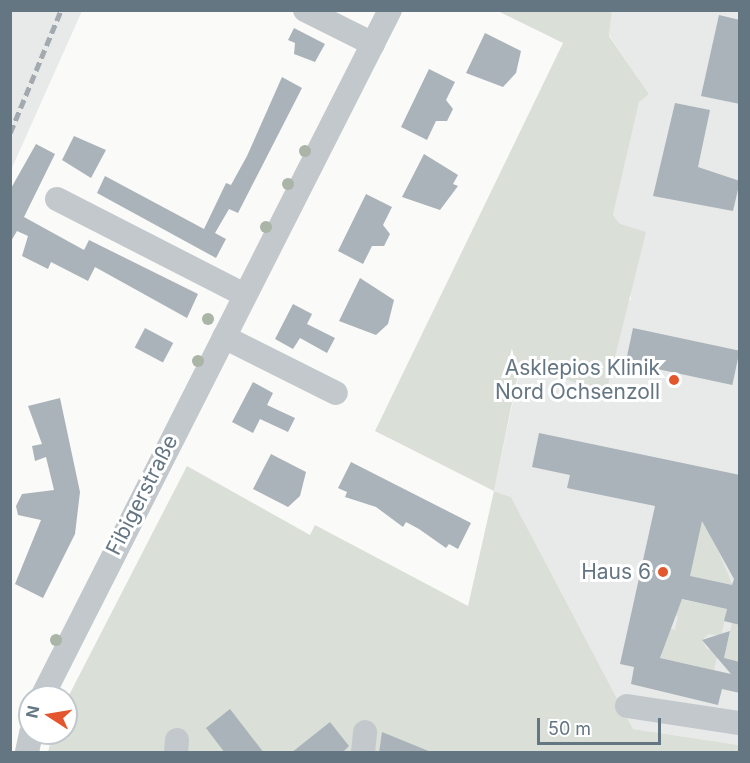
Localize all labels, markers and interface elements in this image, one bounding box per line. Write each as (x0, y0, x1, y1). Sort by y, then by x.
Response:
place label: Asklepios Klinik Nord Ochsenzoll (495, 355, 660, 405)
marker: Asklepios Klinik Nord Ochsenzoll (665, 371, 683, 389)
street label: Fibigerstraße (101, 431, 183, 559)
place label: Haus 6 (581, 559, 651, 585)
marker: Haus 6 (656, 565, 670, 579)
north arrow (18, 685, 78, 745)
text: N (21, 704, 43, 720)
scale bar (540, 706, 664, 744)
text: 50 m (548, 718, 591, 739)

